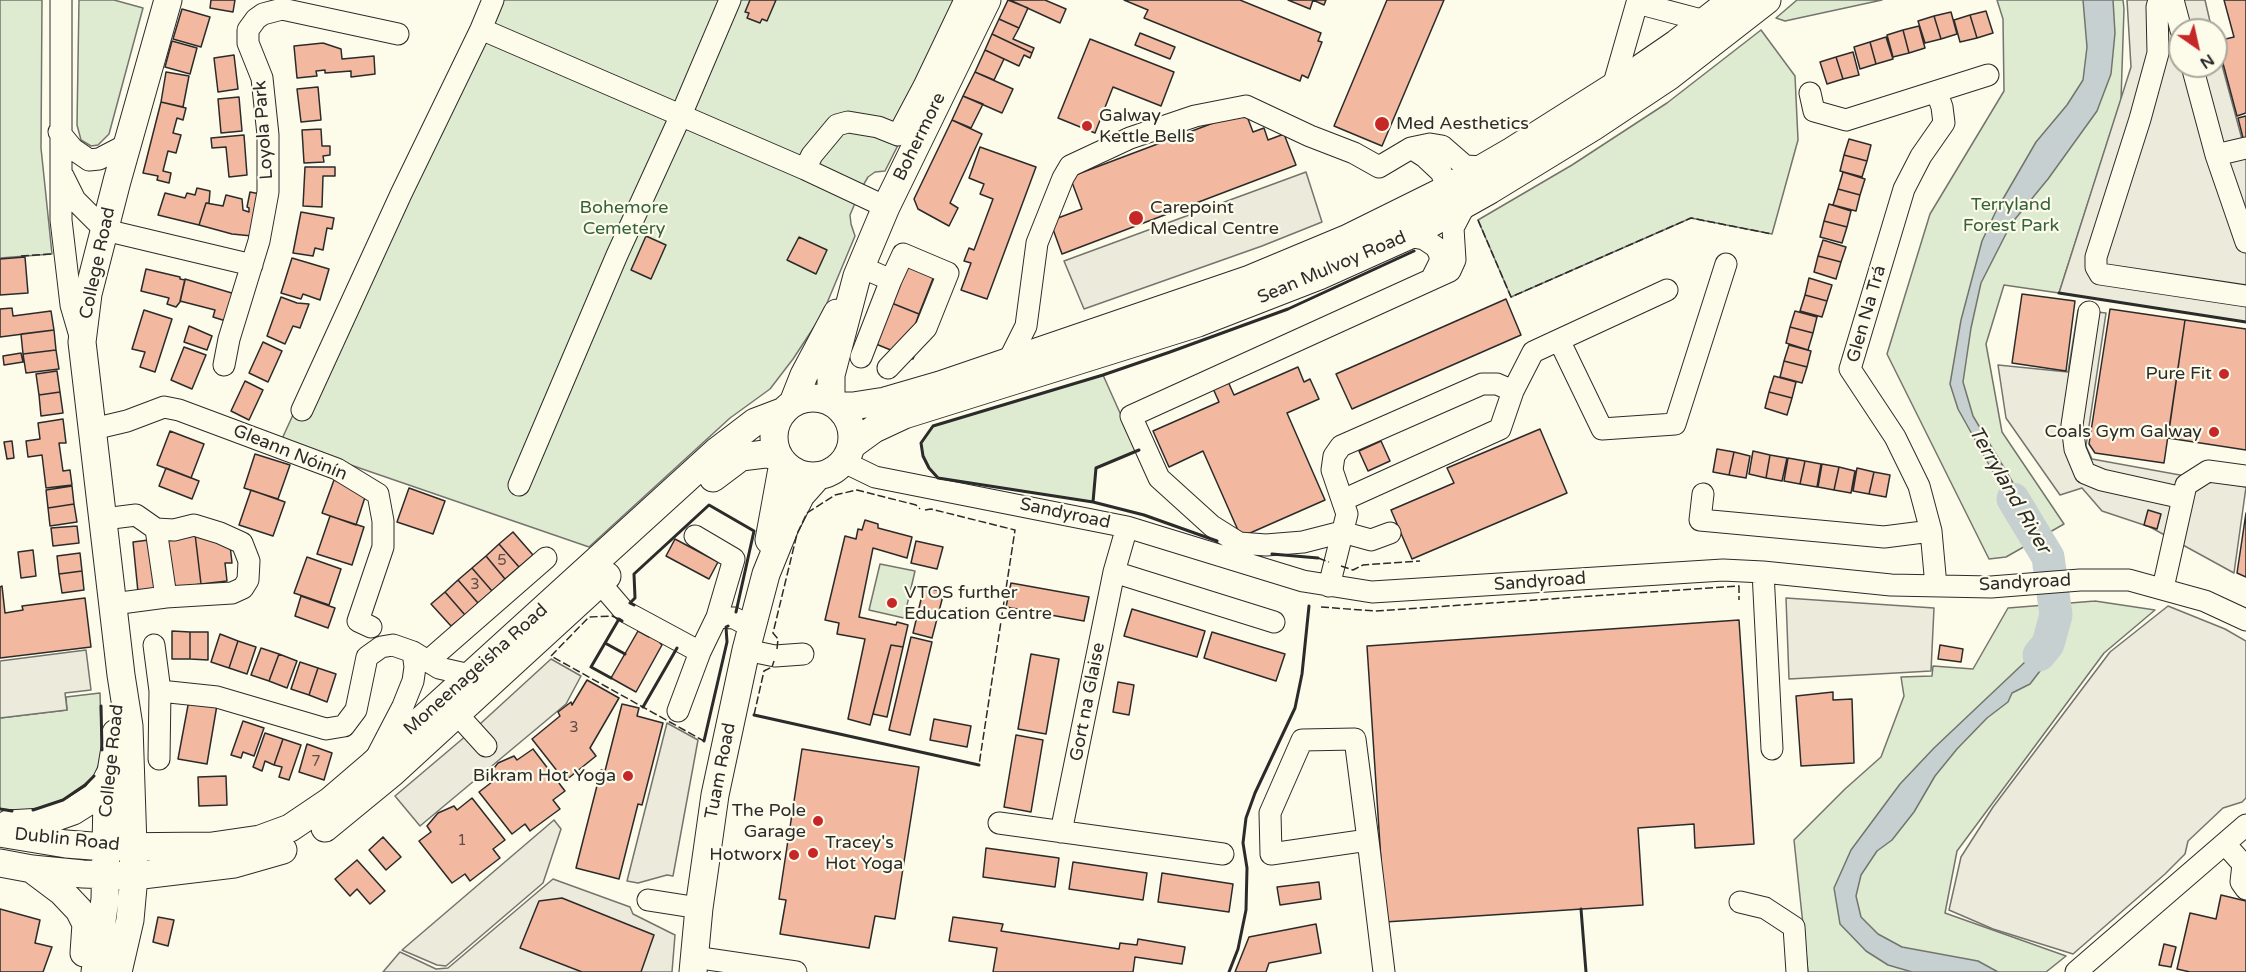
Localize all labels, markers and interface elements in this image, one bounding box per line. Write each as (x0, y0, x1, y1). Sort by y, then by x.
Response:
north arrow (2168, 18, 2228, 78)
text: N (2196, 49, 2218, 73)
street label: Loyola Park (250, 80, 278, 180)
street label: Bohermore (889, 89, 951, 185)
place label: Galway Kettle Bells (1099, 105, 1195, 148)
place label: Med Aesthetics (1396, 113, 1529, 135)
marker: Med Aesthetics (1373, 115, 1391, 133)
marker: Galway Kettle Bells (1080, 119, 1094, 133)
park label: Terryland Forest Park (1963, 194, 2059, 236)
park label: Bohemore Cemetery (580, 197, 668, 240)
place label: Carepoint Medical Centre (1150, 197, 1279, 240)
street label: College Road (76, 205, 120, 321)
marker: Carepoint Medical Centre (1127, 209, 1145, 227)
street label: Sean Mulvoy Road (1254, 227, 1410, 309)
street label: Glen Na Trá (1843, 263, 1891, 365)
place label: Pure Fit (2145, 363, 2212, 385)
marker: Pure Fit (2217, 367, 2231, 381)
street label: Gleann Nóinín (230, 420, 350, 486)
place label: Coals Gym Galway (2044, 421, 2202, 443)
water label: Terryland River (1963, 422, 2055, 558)
marker: Coals Gym Galway (2207, 425, 2221, 439)
street label: Sandyroad (1018, 494, 1112, 534)
house number: 5 (497, 552, 507, 570)
street label: Sandyroad (1493, 568, 1587, 596)
street label: Sandyroad (1978, 570, 2072, 596)
house number: 3 (470, 576, 480, 594)
place label: VTOS further Education Centre (904, 582, 1052, 624)
marker: VTOS further Education Centre (885, 596, 899, 610)
street label: Moneenageisha Road (400, 600, 552, 740)
street label: Gort na Glaise (1066, 641, 1110, 763)
street label: College Road (95, 703, 129, 819)
house number: 3 (569, 719, 579, 737)
street label: Tuam Road (701, 721, 741, 821)
house number: 7 (311, 753, 321, 771)
place label: Bikram Hot Yoga (473, 765, 616, 787)
marker: Bikram Hot Yoga (621, 769, 635, 783)
place label: The Pole Garage (732, 800, 806, 842)
marker: The Pole Garage (811, 814, 825, 828)
street label: Dublin Road (13, 824, 121, 856)
house number: 1 (457, 832, 467, 850)
place label: Tracey's Hot Yoga (825, 832, 903, 874)
place label: Hotworx (709, 844, 782, 866)
marker: Tracey's Hot Yoga (806, 846, 820, 860)
marker: Hotworx (787, 848, 801, 862)

